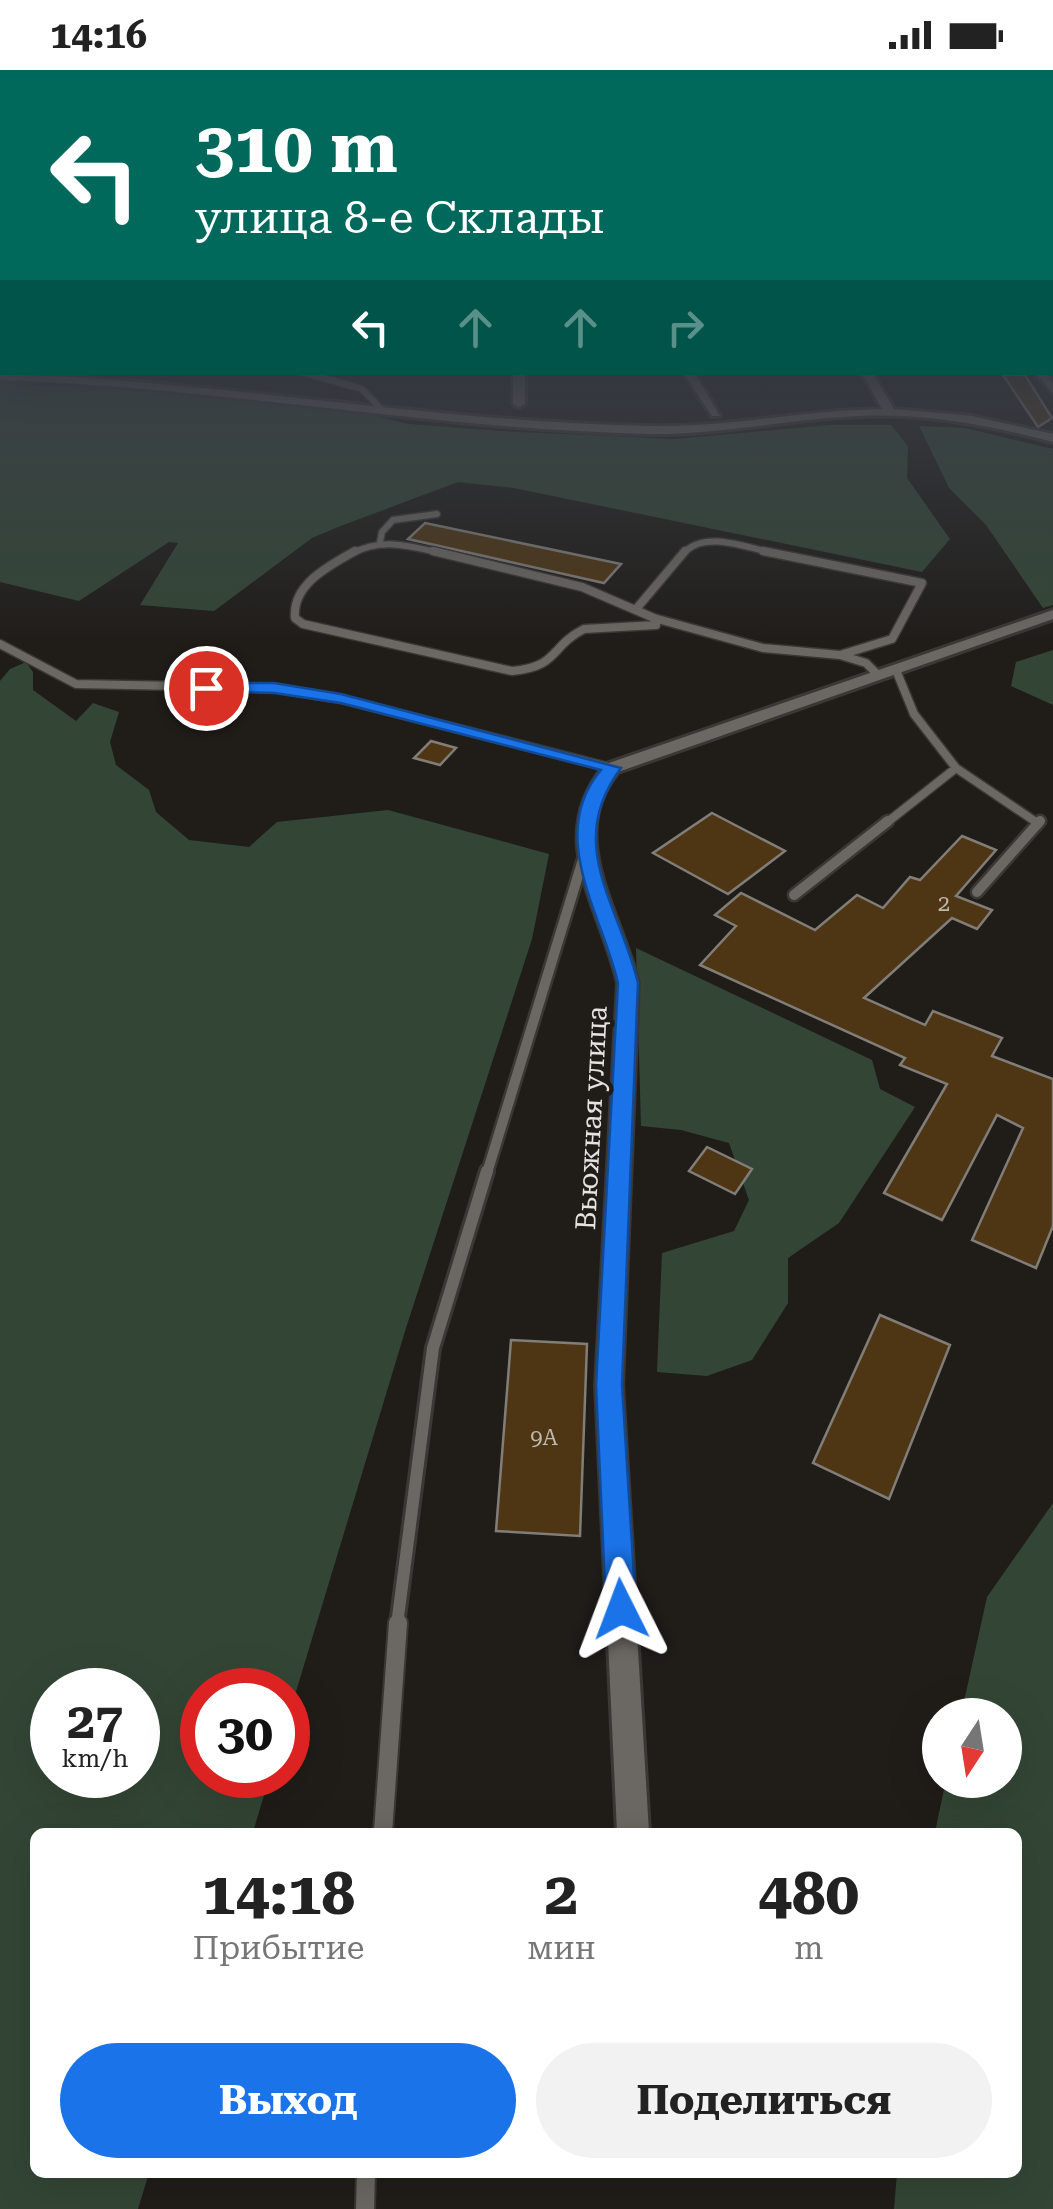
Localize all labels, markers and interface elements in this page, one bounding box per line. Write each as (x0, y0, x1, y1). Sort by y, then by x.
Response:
text: 14:16 (50, 13, 147, 57)
text: 310 m (195, 107, 398, 189)
icon: left (30, 110, 160, 240)
text: улица 8-е Склады (195, 191, 605, 244)
icon: left (343, 300, 398, 355)
icon: ahead (448, 300, 503, 355)
icon: ahead (553, 300, 608, 355)
icon: right (658, 300, 713, 355)
pin (164, 646, 249, 731)
icon: arrive (179, 661, 234, 716)
house number: 2 (938, 891, 950, 916)
street label: Вьюжная улица (569, 1005, 614, 1231)
house number: 9А (530, 1425, 558, 1450)
position arrow (569, 1557, 673, 1661)
speed limit sign: 30 (180, 1668, 310, 1798)
text: 27 (67, 1692, 123, 1750)
north arrow (922, 1698, 1022, 1798)
map controls (922, 1698, 1022, 1798)
text: km/h (62, 1744, 128, 1773)
text: 14:18 (202, 1858, 355, 1929)
text: 2 (545, 1858, 578, 1929)
text: 480 (758, 1858, 859, 1929)
text: Прибытие (193, 1929, 364, 1967)
text: мин (527, 1929, 595, 1967)
text: m (794, 1929, 823, 1967)
button: Выход (60, 2043, 516, 2158)
button: Поделиться (536, 2043, 992, 2158)

